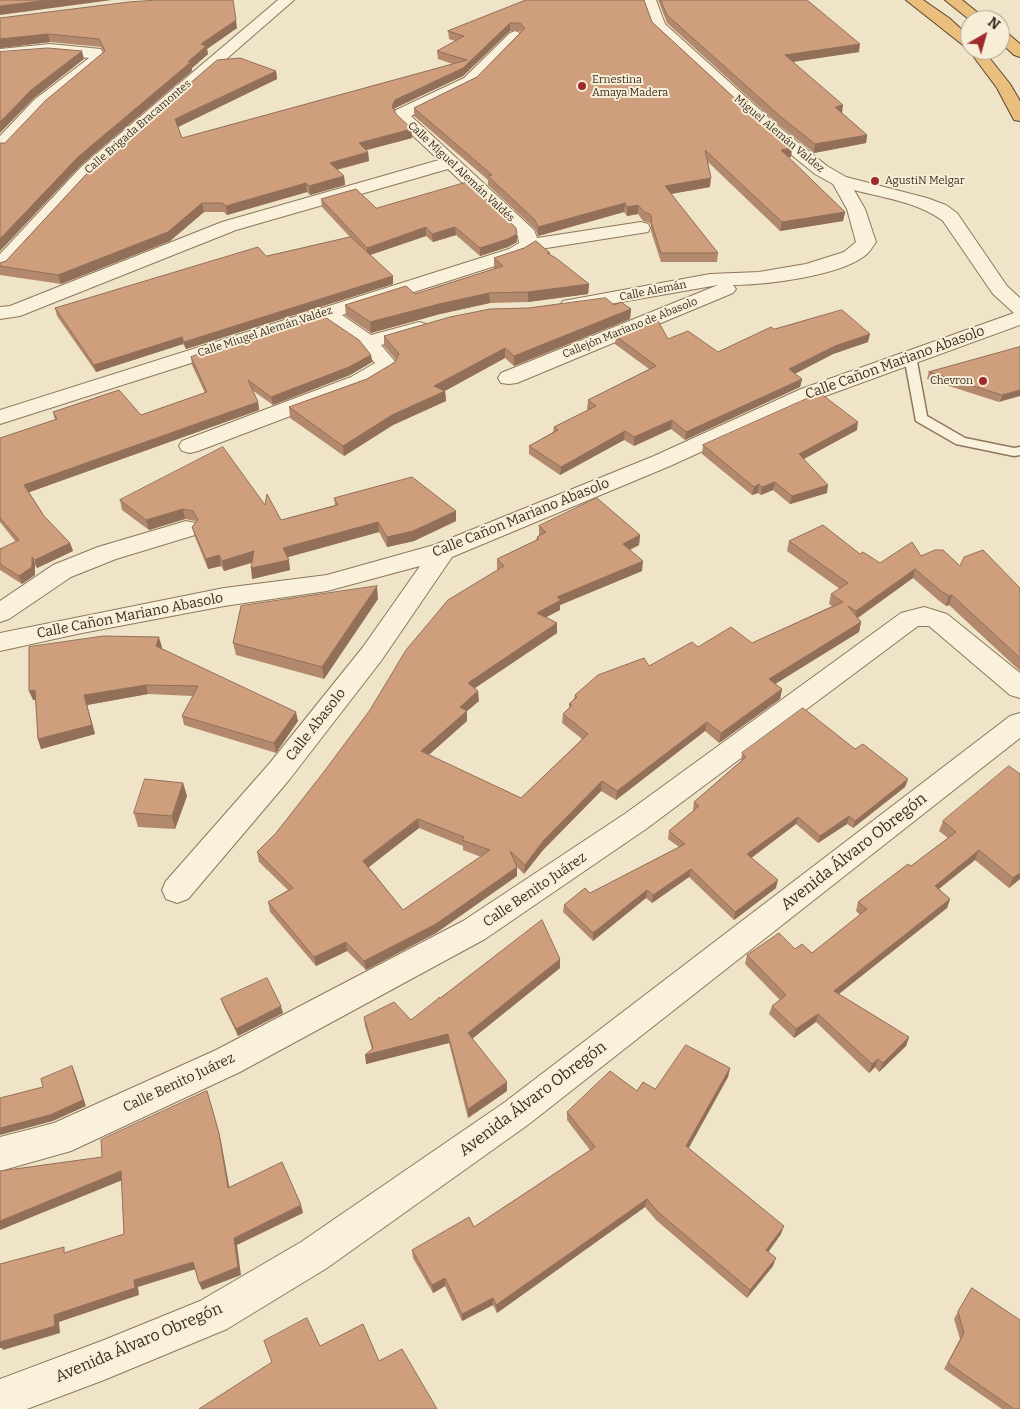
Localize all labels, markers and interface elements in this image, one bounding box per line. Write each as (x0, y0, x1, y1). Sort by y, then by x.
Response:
north arrow (960, 10, 1010, 60)
text: N (984, 14, 1003, 34)
place label: Ernestina Amaya Madera (592, 73, 668, 99)
street label: Calle Brigada Bracamontes (82, 77, 194, 177)
marker: Ernestina Amaya Madera (576, 80, 588, 92)
street label: Miguel Alemán Valdez (731, 92, 827, 176)
street label: Calle Miguel Alemán Valdés (405, 119, 517, 225)
place label: AgustiN Melgar (885, 174, 965, 188)
marker: AgustiN Melgar (869, 175, 881, 187)
street label: Calle Alemán (618, 278, 688, 304)
street label: Callejón Mariano de Abasolo (561, 295, 699, 361)
street label: Calle Miugel Alemán Valdez (196, 304, 334, 360)
street label: Calle Cañon Mariano Abasolo (803, 323, 987, 403)
place label: Chevron (930, 374, 973, 388)
marker: Chevron (977, 375, 989, 387)
street label: Calle Cañon Mariano Abasolo (430, 475, 612, 561)
street label: Calle Cañon Mariano Abasolo (35, 590, 225, 642)
street label: Calle Abasolo (283, 685, 349, 765)
street label: Avenida Álvaro Obregón (777, 789, 931, 915)
street label: Calle Benito Juárez (480, 849, 590, 931)
street label: Avenida Álvaro Obregón (456, 1037, 610, 1161)
street label: Calle Benito Juárez (121, 1050, 237, 1116)
street label: Avenida Álvaro Obregón (53, 1299, 225, 1387)

